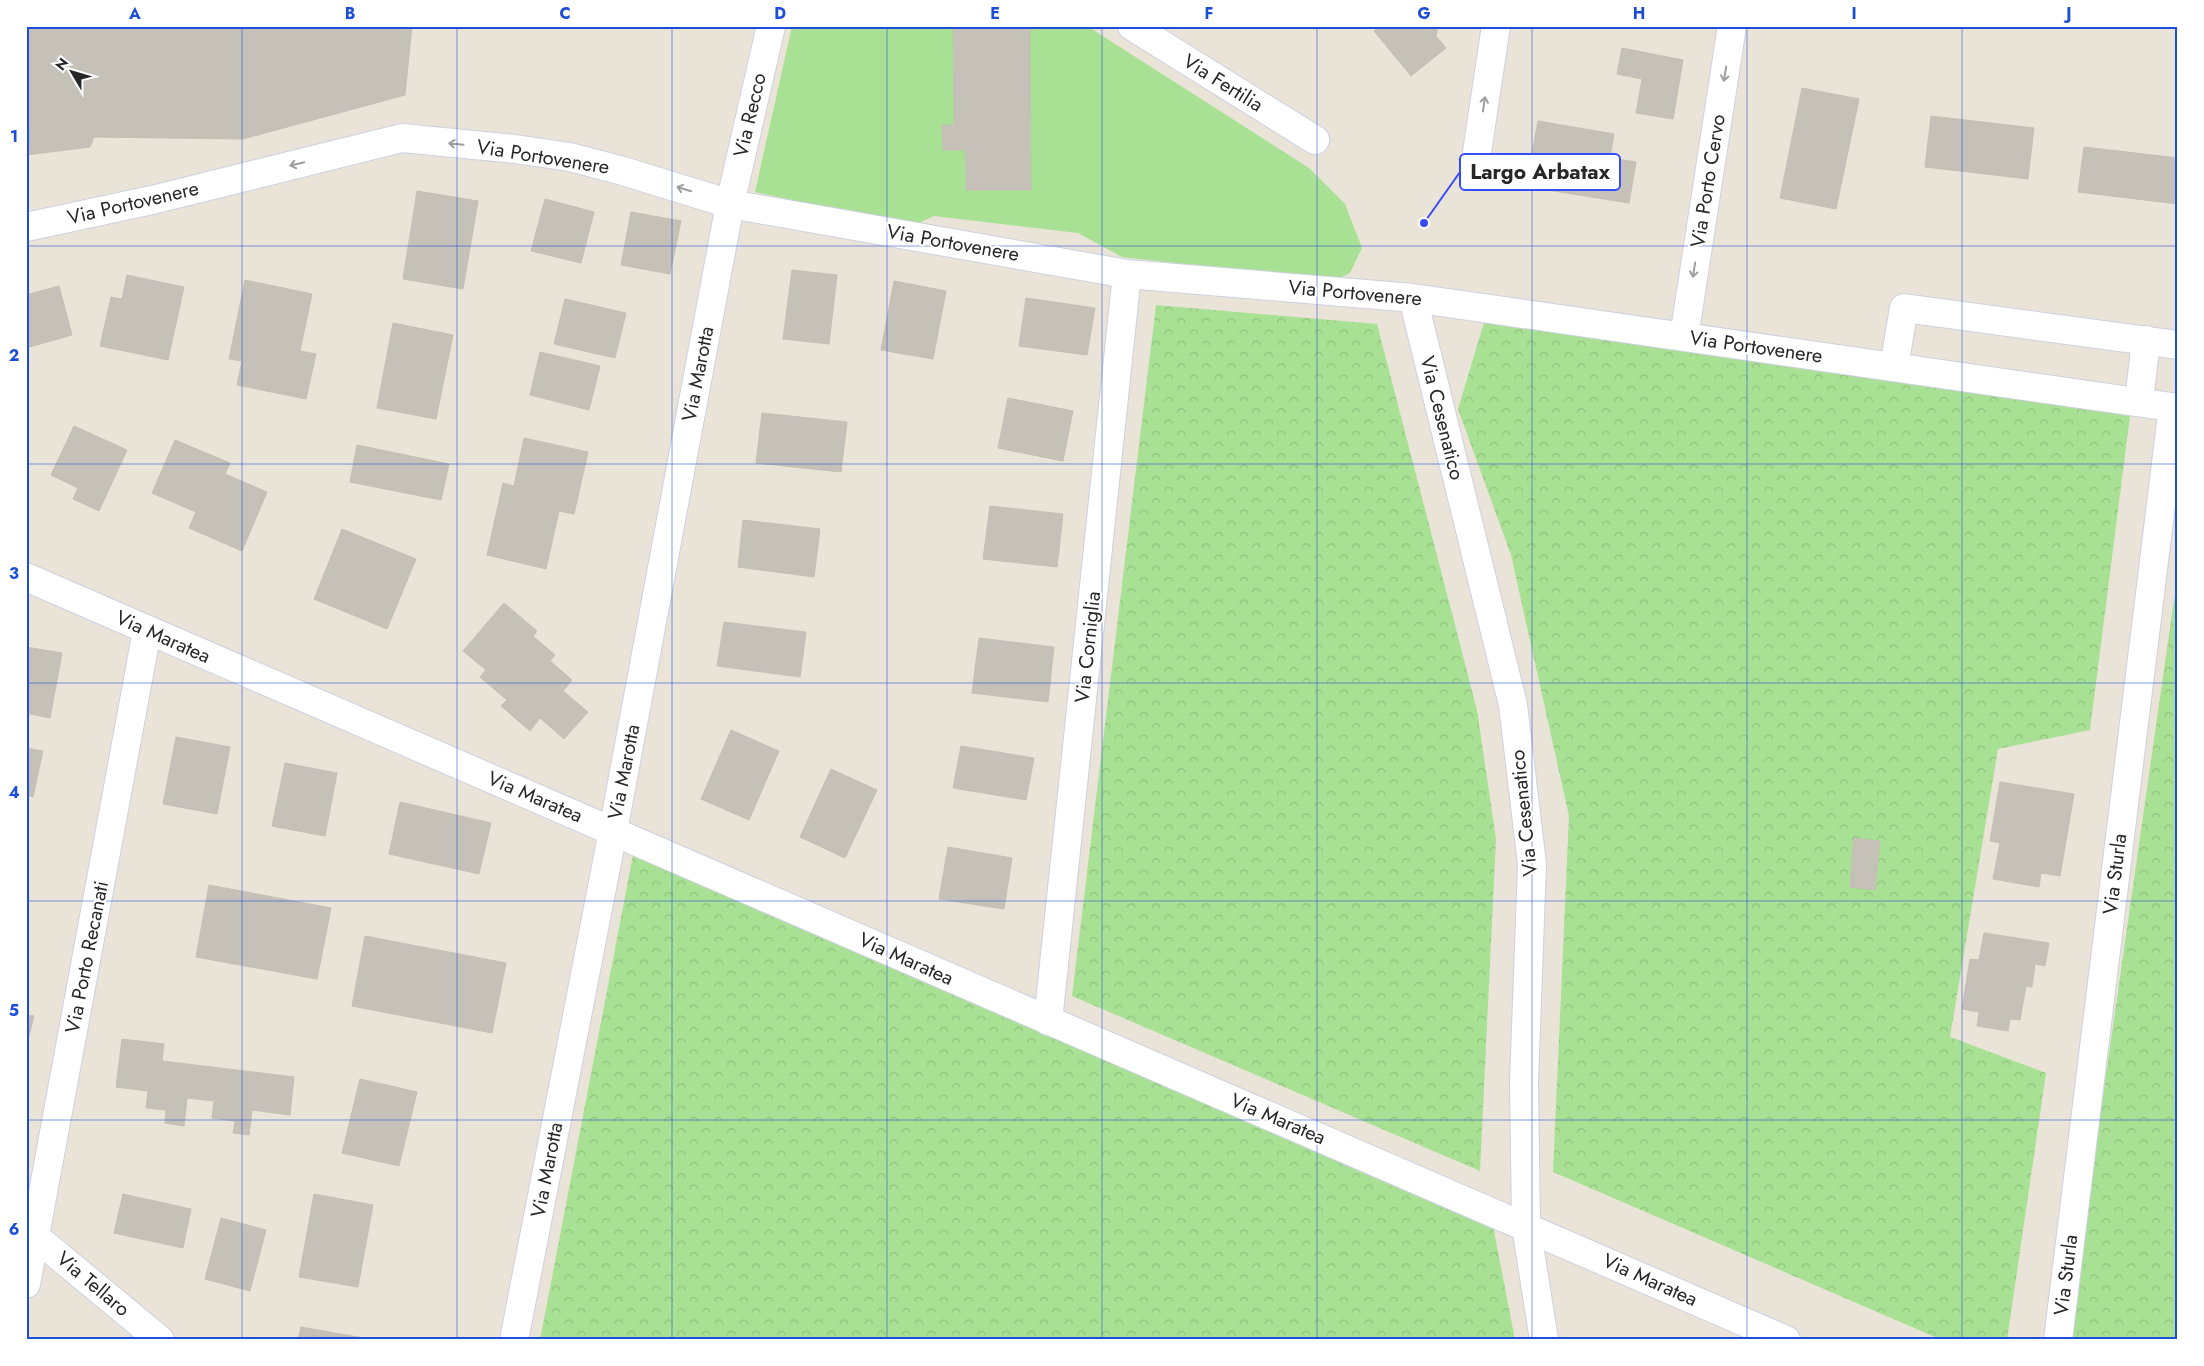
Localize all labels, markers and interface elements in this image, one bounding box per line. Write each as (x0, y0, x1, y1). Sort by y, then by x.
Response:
text: A (128, 2, 141, 25)
text: B (345, 2, 355, 25)
text: C (559, 2, 571, 25)
text: D (774, 2, 786, 25)
text: E (990, 2, 1000, 25)
text: F (1205, 2, 1213, 25)
text: G (1417, 2, 1431, 25)
text: H (1633, 2, 1645, 25)
text: I (1851, 2, 1857, 25)
text: J (2063, 2, 2072, 25)
street label: Via Fertilia (1177, 47, 1269, 119)
north arrow (48, 48, 98, 98)
text: N (50, 53, 73, 75)
one-way arrow (1719, 66, 1729, 82)
street label: Via Recco (726, 70, 774, 160)
one-way arrow (1479, 96, 1489, 112)
street label: Via Porto Cervo (1683, 112, 1733, 250)
text: 1 (10, 125, 18, 148)
street label: Via Portovenere (475, 132, 611, 182)
one-way arrow (449, 139, 465, 148)
callout: Largo Arbatax (1460, 154, 1620, 190)
text: Largo Arbatax (1470, 157, 1611, 187)
one-way arrow (290, 160, 306, 169)
street label: Via Portovenere (64, 174, 202, 232)
one-way arrow (676, 184, 692, 194)
street label: Via Portovenere (884, 217, 1022, 269)
one-way arrow (1689, 261, 1699, 277)
street label: Via Portovenere (1287, 273, 1423, 313)
street label: Via Portovenere (1688, 323, 1824, 371)
street label: Via Marotta (675, 324, 721, 424)
text: 2 (9, 344, 19, 367)
street label: Via Cesenatico (1413, 353, 1471, 483)
text: 3 (9, 562, 19, 585)
street label: Via Corniglia (1068, 590, 1108, 704)
street label: Via Maratea (111, 603, 215, 671)
street label: Via Marotta (601, 722, 647, 822)
street label: Via Cesenatico (1503, 748, 1545, 878)
street label: Via Maratea (483, 764, 587, 830)
text: 4 (8, 781, 20, 804)
street label: Via Sturla (2096, 832, 2134, 916)
street label: Via Porto Recanati (58, 878, 116, 1036)
street label: Via Maratea (854, 925, 958, 993)
text: 5 (9, 999, 19, 1022)
street label: Via Maratea (1226, 1086, 1330, 1152)
street label: Via Marotta (524, 1120, 570, 1220)
text: 6 (9, 1218, 19, 1241)
street label: Via Sturla (2047, 1233, 2085, 1317)
street label: Via Tellaro (50, 1245, 136, 1323)
street label: Via Maratea (1598, 1246, 1702, 1314)

